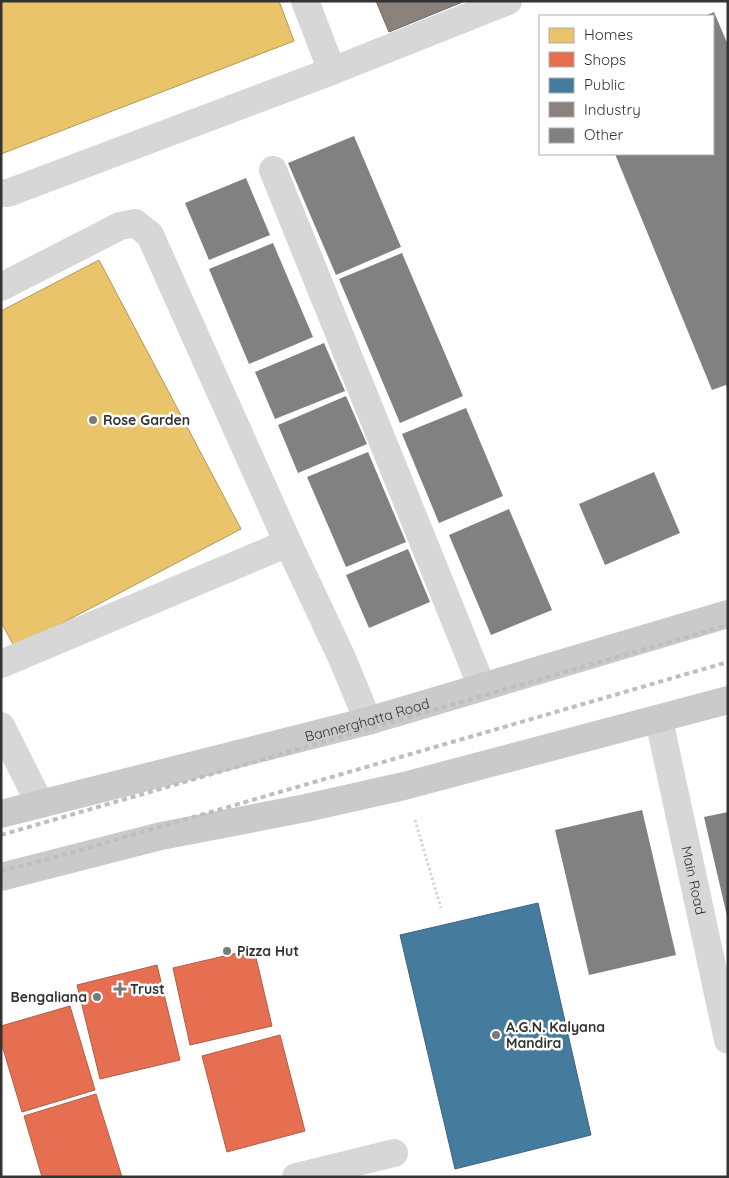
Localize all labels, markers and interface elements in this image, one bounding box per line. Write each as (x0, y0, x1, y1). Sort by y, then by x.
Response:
legend (539, 15, 714, 155)
text: Homes (584, 25, 633, 44)
text: Shops (584, 50, 626, 69)
text: Public (584, 75, 625, 94)
text: Industry (584, 100, 641, 119)
text: Other (584, 125, 624, 144)
place label: Rose Garden (103, 411, 190, 429)
marker: Rose Garden (87, 414, 99, 426)
street label: Bannerghatta Road (303, 694, 432, 746)
street label: Main Road (677, 844, 710, 916)
place label: Pizza Hut (237, 942, 299, 960)
marker: Pizza Hut (221, 945, 233, 957)
place label: Trust (130, 980, 165, 998)
marker: Trust (114, 983, 126, 995)
place label: Bengaliana (11, 988, 87, 1006)
marker: Bengaliana (91, 991, 103, 1003)
place label: A.G.N. Kalyana Mandira (506, 1018, 605, 1052)
marker: A.G.N. Kalyana Mandira (490, 1029, 502, 1041)

